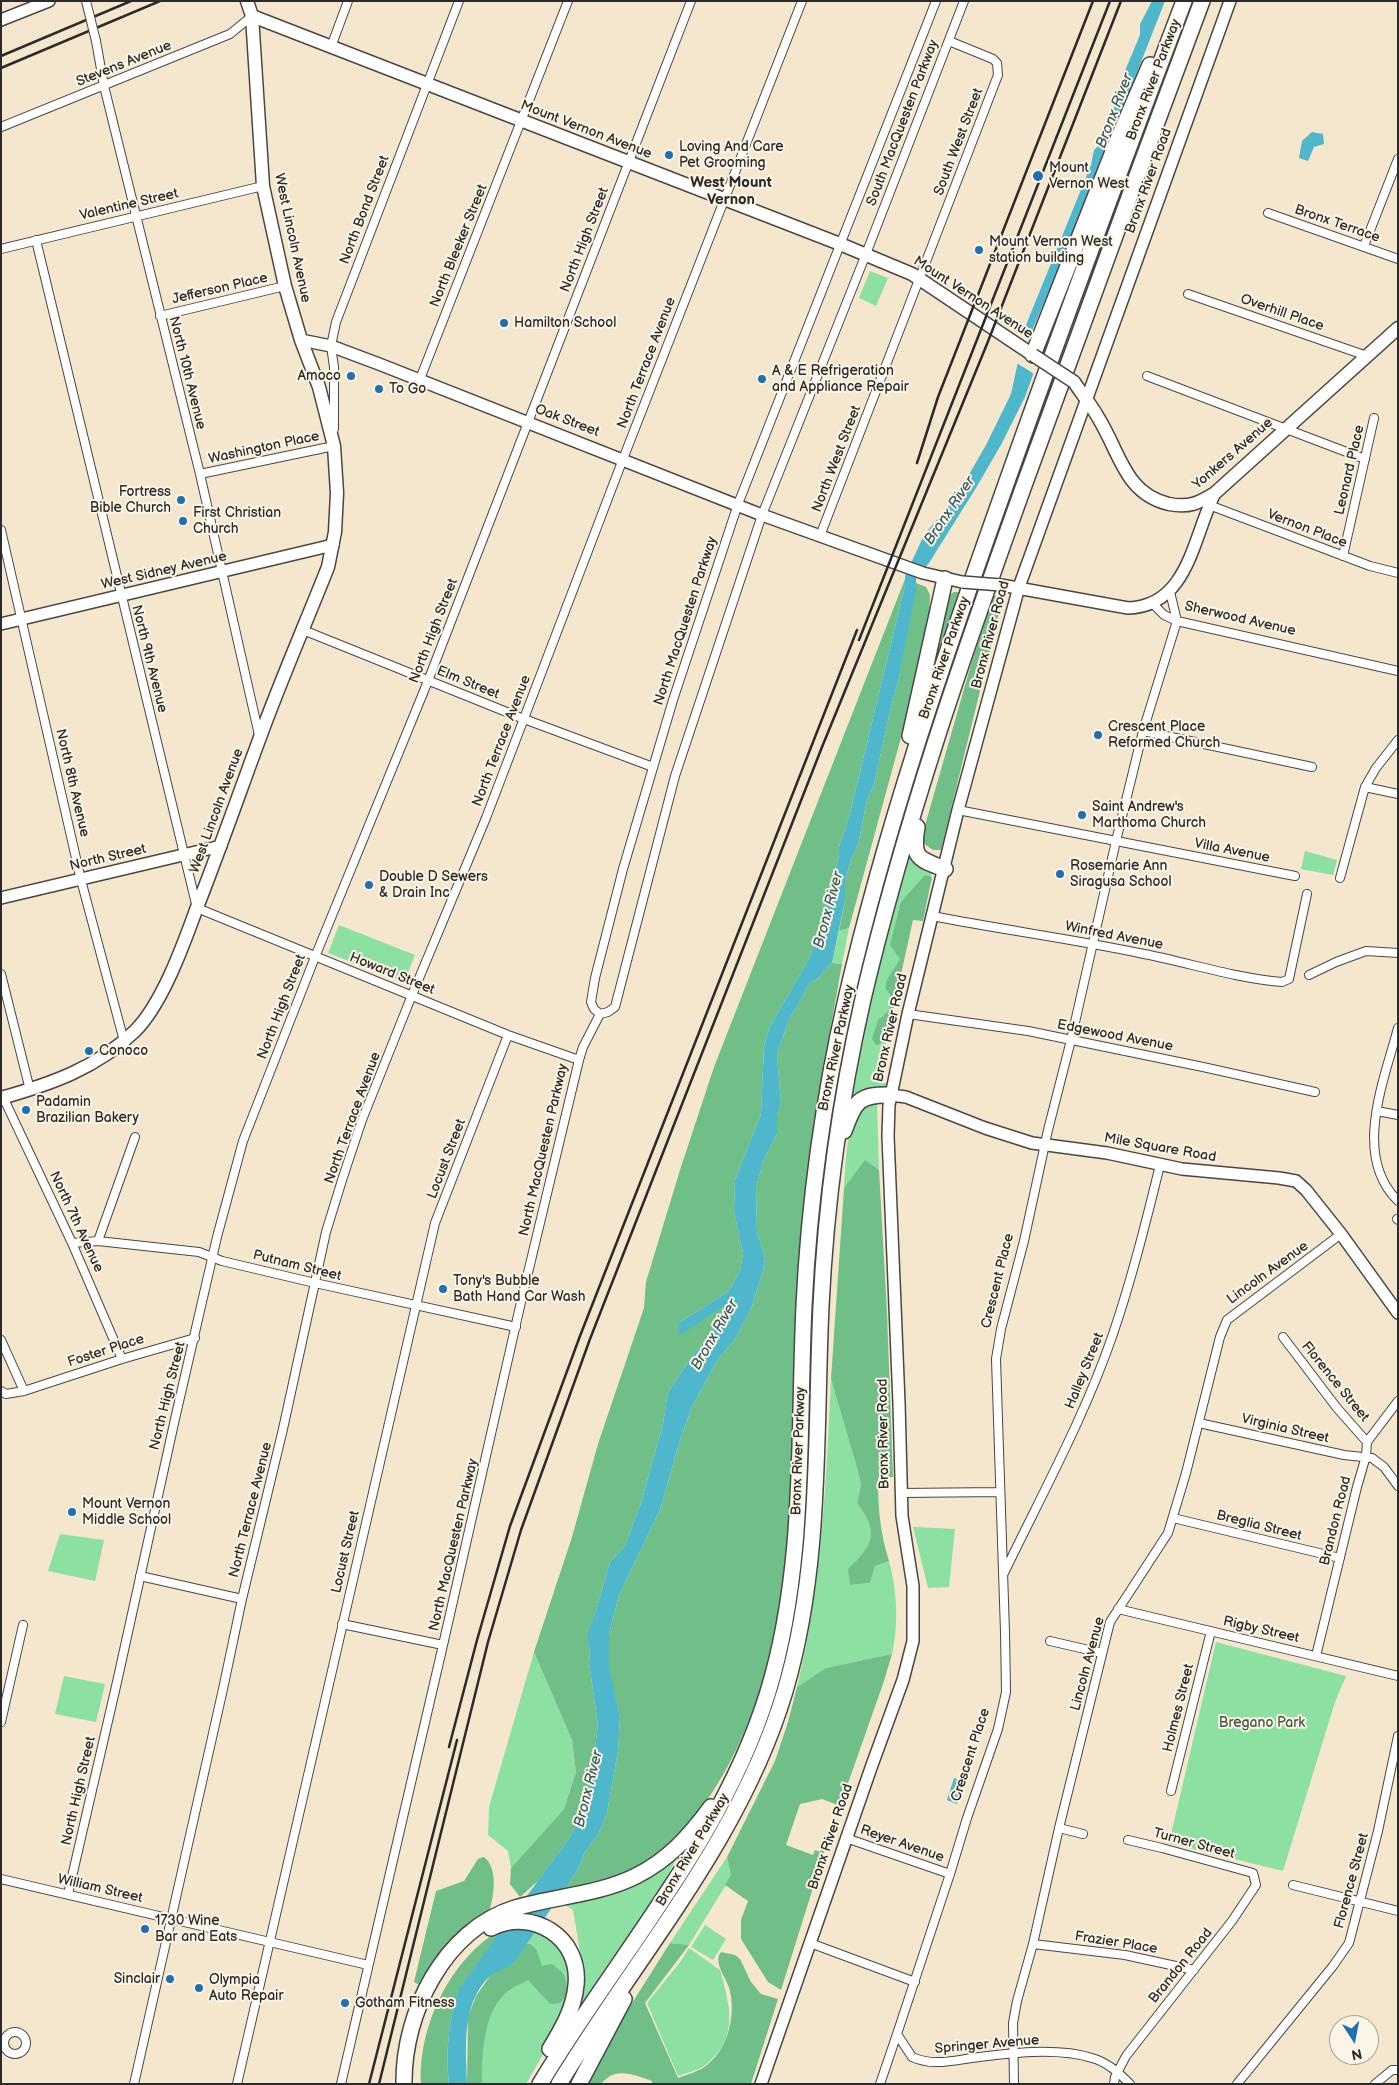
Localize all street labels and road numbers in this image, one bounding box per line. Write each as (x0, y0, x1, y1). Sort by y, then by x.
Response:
street label: Bronx River Parkway (1123, 17, 1185, 143)
street label: Stevens Avenue (74, 37, 174, 91)
street label: South MacQuesten Parkway (863, 37, 943, 209)
street label: South West Street (931, 86, 987, 198)
street label: Mount Vernon Avenue (518, 97, 654, 163)
street label: Bronx River Road (1122, 126, 1176, 236)
street label: North Bond Street (337, 153, 393, 267)
street label: West Lincoln Avenue (270, 172, 314, 304)
street label: North Bleeker Street (427, 182, 491, 310)
street label: Valentine Street (78, 185, 180, 225)
street label: North High Street (557, 185, 613, 295)
street label: Bronx Terrace (1292, 202, 1382, 246)
street label: Mount Vernon Avenue (910, 253, 1036, 343)
street label: Jefferson Place (170, 270, 270, 308)
street label: Overhill Place (1238, 291, 1326, 335)
street label: North Terrace Avenue (614, 295, 680, 431)
street label: North 10th Avenue (165, 315, 209, 431)
street label: Oak Street (532, 401, 602, 441)
street label: North West Street (809, 403, 865, 515)
street label: Yonkers Avenue (1190, 415, 1276, 493)
street label: Leonard Place (1331, 423, 1369, 517)
street label: Washington Place (207, 428, 321, 468)
street label: Vernon Place (1265, 506, 1349, 552)
street label: North MacQuesten Parkway (651, 535, 721, 707)
street label: West Sidney Avenue (100, 548, 228, 594)
street label: North High Street (406, 576, 462, 686)
street label: Bronx River Road (969, 579, 1013, 691)
street label: Bronx River Parkway (916, 594, 974, 722)
street label: Sherwood Avenue (1183, 598, 1297, 640)
street label: North 9th Avenue (127, 603, 171, 715)
street label: Elm Street (434, 663, 502, 703)
street label: North Terrace Avenue (469, 673, 535, 809)
street label: North 8th Avenue (51, 727, 93, 839)
street label: West Lincoln Avenue (187, 746, 247, 876)
street label: Villa Avenue (1193, 835, 1271, 867)
street label: North Street (68, 841, 148, 875)
street label: Winfred Avenue (1064, 918, 1164, 954)
street label: Howard Street (347, 949, 437, 999)
street label: North High Street (254, 952, 310, 1062)
street label: Bronx River Road (870, 972, 912, 1084)
street label: Bronx River Parkway (815, 983, 859, 1113)
street label: Edgewood Avenue (1056, 1017, 1174, 1055)
street label: North Terrace Avenue (321, 1050, 385, 1186)
street label: North MacQuesten Parkway (516, 1062, 572, 1238)
street label: Locust Street (424, 1117, 470, 1201)
street label: Mile Square Road (1103, 1130, 1217, 1166)
street label: North 7th Avenue (45, 1169, 107, 1275)
street label: Crescent Place (978, 1232, 1018, 1330)
street label: Lincoln Avenue (1224, 1238, 1312, 1308)
street label: Putnam Street (251, 1247, 343, 1285)
street label: Halley Street (1062, 1330, 1108, 1412)
street label: Foster Place (66, 1331, 146, 1371)
street label: Florence Street (1298, 1339, 1372, 1425)
street label: North High Street (146, 1340, 190, 1452)
street label: Bronx River Road (875, 1378, 893, 1490)
street label: Bronx River Parkway (788, 1386, 810, 1516)
street label: Virginia Street (1240, 1411, 1330, 1447)
street label: North Terrace Avenue (226, 1441, 276, 1579)
street label: North MacQuesten Parkway (426, 1457, 482, 1633)
street label: Brandon Road (1317, 1474, 1355, 1568)
street label: Breglia Street (1215, 1507, 1303, 1545)
street label: Locust Street (328, 1509, 364, 1595)
street label: Rigby Street (1221, 1613, 1301, 1647)
street label: Lincoln Avenue (1067, 1615, 1109, 1713)
street label: Holmes Street (1160, 1662, 1198, 1754)
street label: Crescent Place (948, 1706, 994, 1804)
street label: North High Street (58, 1735, 100, 1847)
street label: Bronx River Road (805, 1782, 857, 1892)
street label: Bronx River Parkway (653, 1791, 733, 1909)
street label: Reyer Avenue (858, 1822, 946, 1866)
street label: Turner Street (1151, 1825, 1237, 1863)
street label: Florence Street (1331, 1831, 1373, 1931)
street label: William Street (56, 1871, 144, 1907)
street label: Brandon Road (1146, 1925, 1216, 2007)
street label: Frazier Place (1073, 1928, 1159, 1958)
street label: Springer Avenue (934, 2032, 1040, 2058)

